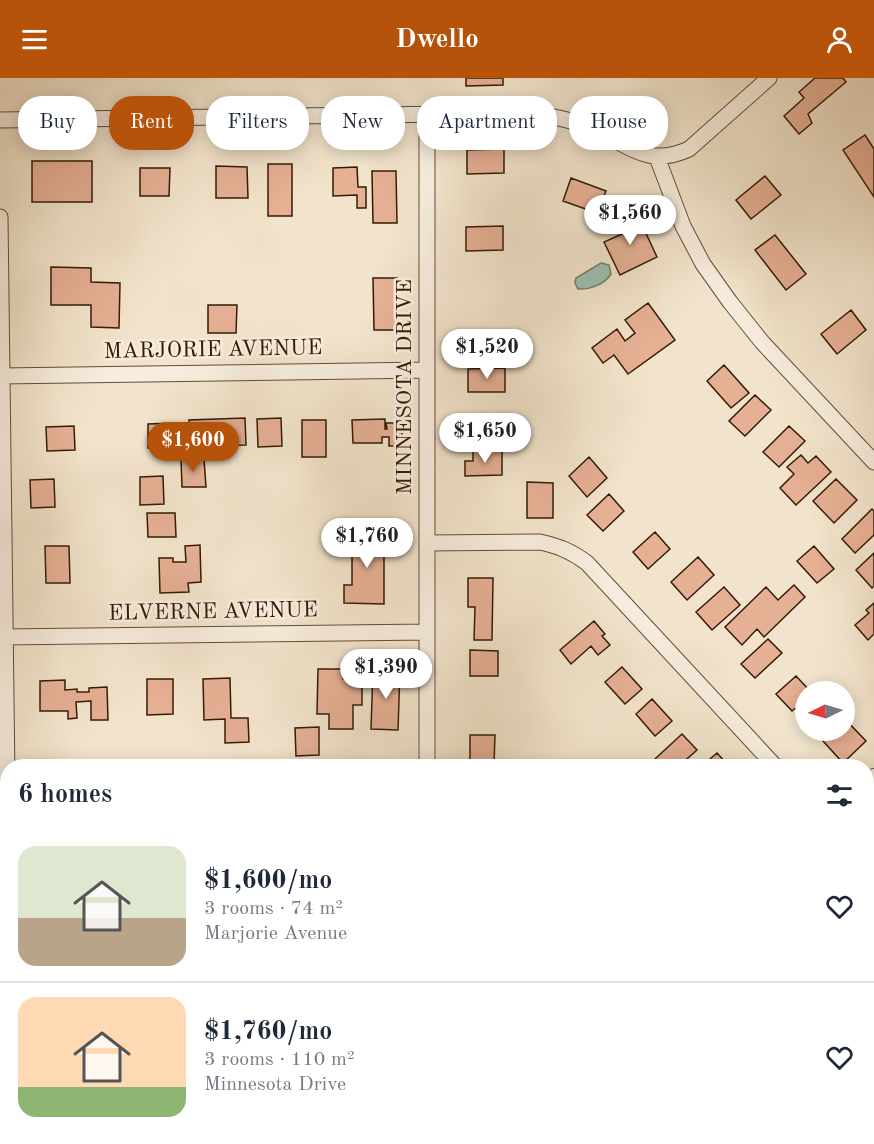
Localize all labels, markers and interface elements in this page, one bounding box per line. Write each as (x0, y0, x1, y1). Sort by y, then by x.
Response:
icon: menu (18, 23, 51, 56)
icon: person (823, 23, 856, 56)
text: Dwello (395, 26, 479, 53)
chip: Buy (18, 96, 97, 150)
chip: Rent (109, 96, 194, 150)
chip: Filters (206, 96, 309, 150)
chip: New (321, 96, 405, 150)
chip: Apartment (417, 96, 557, 150)
chip: House (569, 96, 668, 150)
pin: $1,560 (581, 195, 679, 246)
text: $1,560 (598, 204, 662, 224)
street label: MINNESOTA DRIVE (394, 279, 416, 495)
pin: $1,520 (438, 329, 536, 380)
street label: MARJORIE AVENUE (103, 337, 323, 363)
text: $1,520 (455, 338, 519, 358)
pin: $1,650 (436, 413, 534, 464)
pin: $1,600 (144, 422, 242, 473)
text: $1,650 (453, 422, 517, 442)
text: $1,600 (161, 431, 225, 451)
pin: $1,760 (318, 518, 416, 569)
text: $1,760 (335, 527, 399, 547)
street label: ELVERNE AVENUE (108, 599, 318, 625)
pin: $1,390 (337, 649, 435, 700)
text: $1,390 (354, 658, 418, 678)
north arrow (795, 681, 855, 741)
map controls (795, 681, 855, 741)
icon: filters (823, 779, 856, 812)
text: 6 homes (18, 782, 112, 808)
text: $1,600/mo (204, 868, 332, 894)
icon: home (66, 870, 138, 942)
icon: heart (823, 890, 856, 923)
text: 3 rooms · 74 m² (204, 899, 343, 919)
text: Marjorie Avenue (204, 924, 347, 944)
text: $1,760/mo (204, 1019, 332, 1045)
icon: home (66, 1021, 138, 1093)
icon: heart (823, 1041, 856, 1074)
text: 3 rooms · 110 m² (204, 1050, 354, 1070)
text: Minnesota Drive (204, 1075, 346, 1095)

